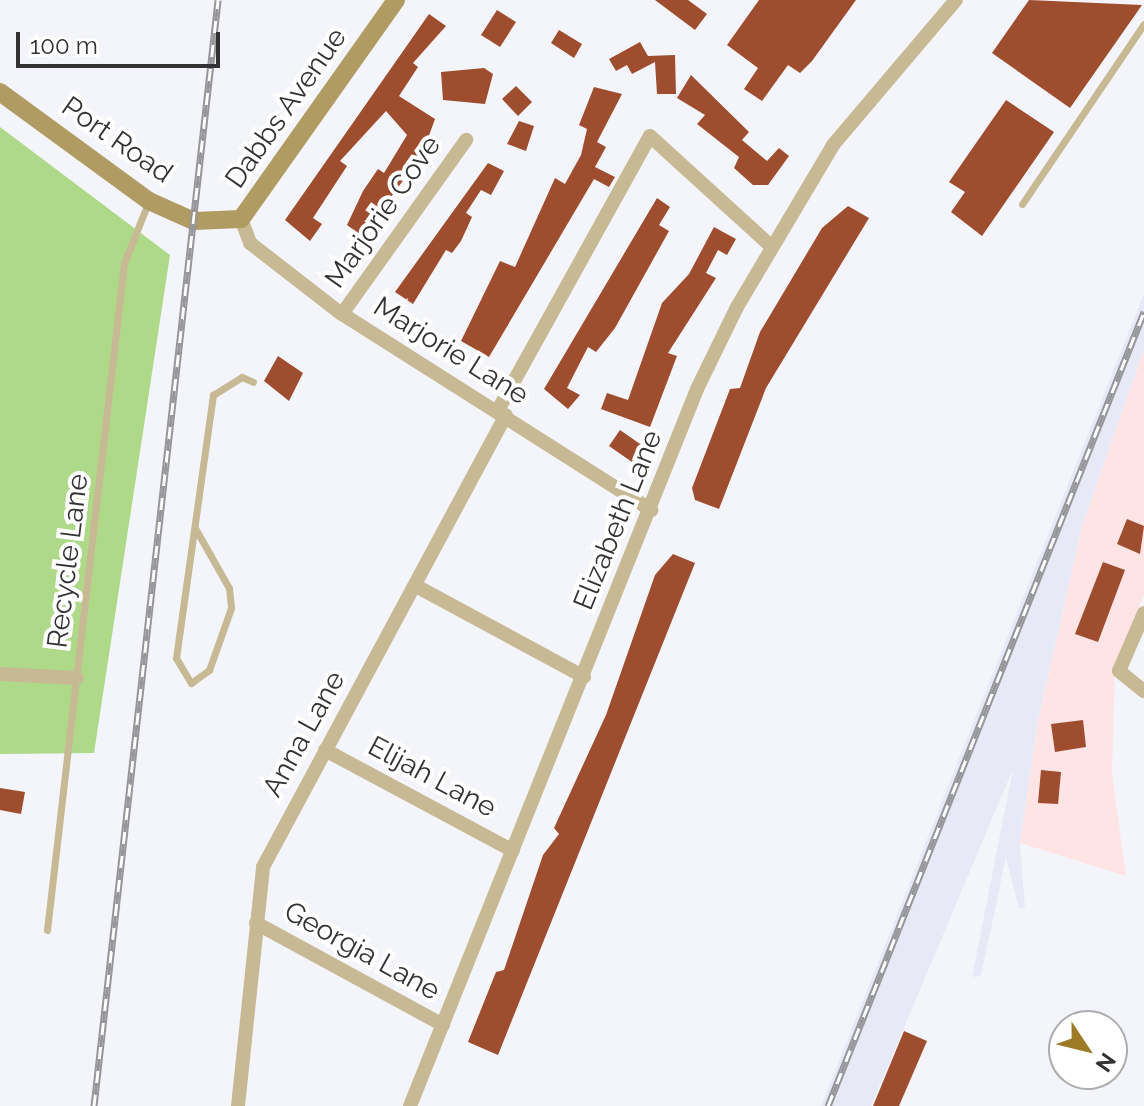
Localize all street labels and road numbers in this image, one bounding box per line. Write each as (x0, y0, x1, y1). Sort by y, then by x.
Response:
street label: Dabbs Avenue (218, 21, 354, 195)
street label: Port Road (55, 90, 179, 190)
street label: Marjorie Cove (318, 129, 448, 295)
street label: Marjorie Lane (367, 290, 535, 412)
street label: Elizabeth Lane (567, 425, 669, 615)
street label: Recycle Lane (41, 472, 95, 650)
street label: Anna Lane (256, 665, 352, 803)
street label: Elijah Lane (362, 729, 502, 825)
street label: Georgia Lane (278, 894, 446, 1008)

